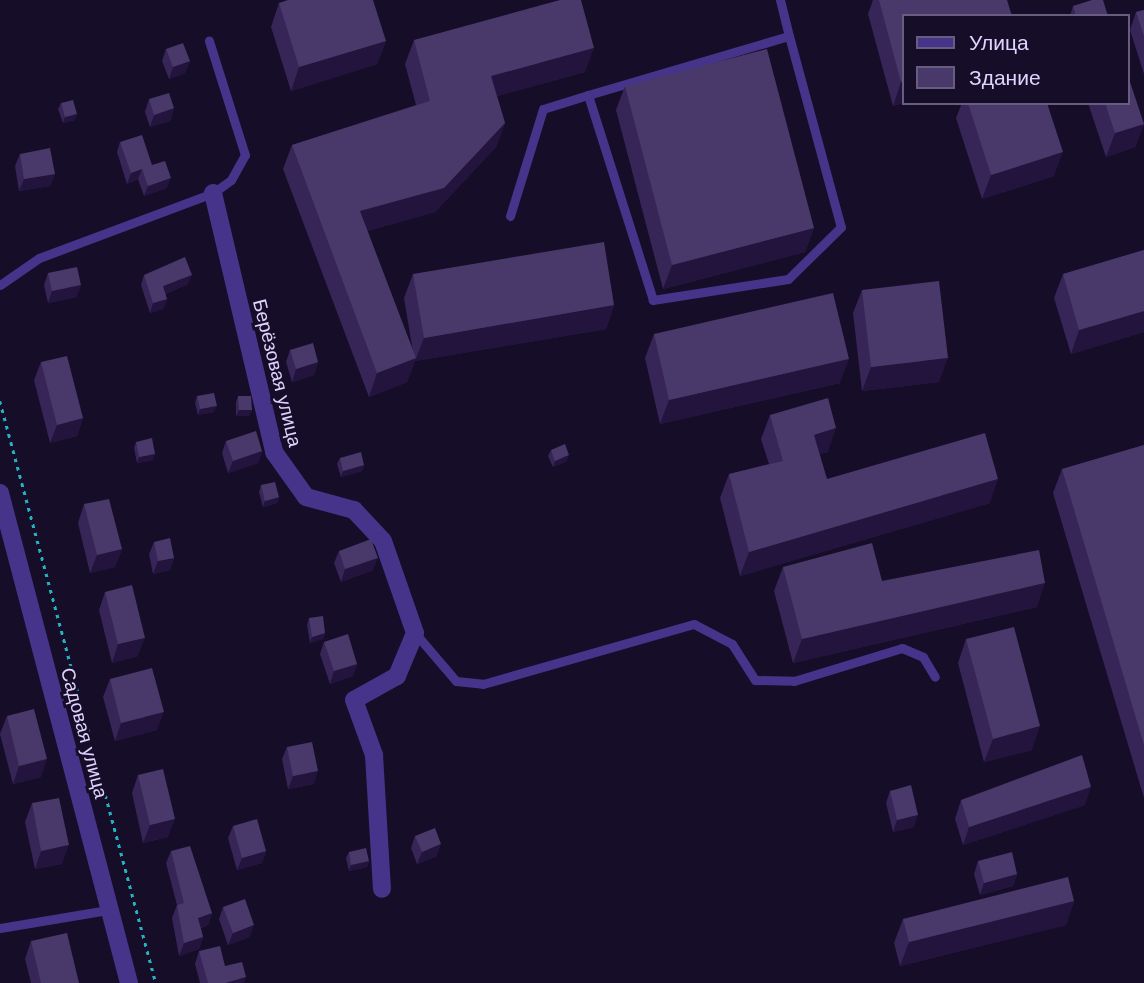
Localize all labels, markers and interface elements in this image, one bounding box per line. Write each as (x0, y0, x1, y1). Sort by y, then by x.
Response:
legend (902, 14, 1130, 105)
text: Улица (969, 31, 1029, 54)
text: Здание (969, 66, 1041, 89)
street label: Берёзовая улица (248, 297, 306, 449)
street label: Садовая улица (56, 665, 112, 801)

